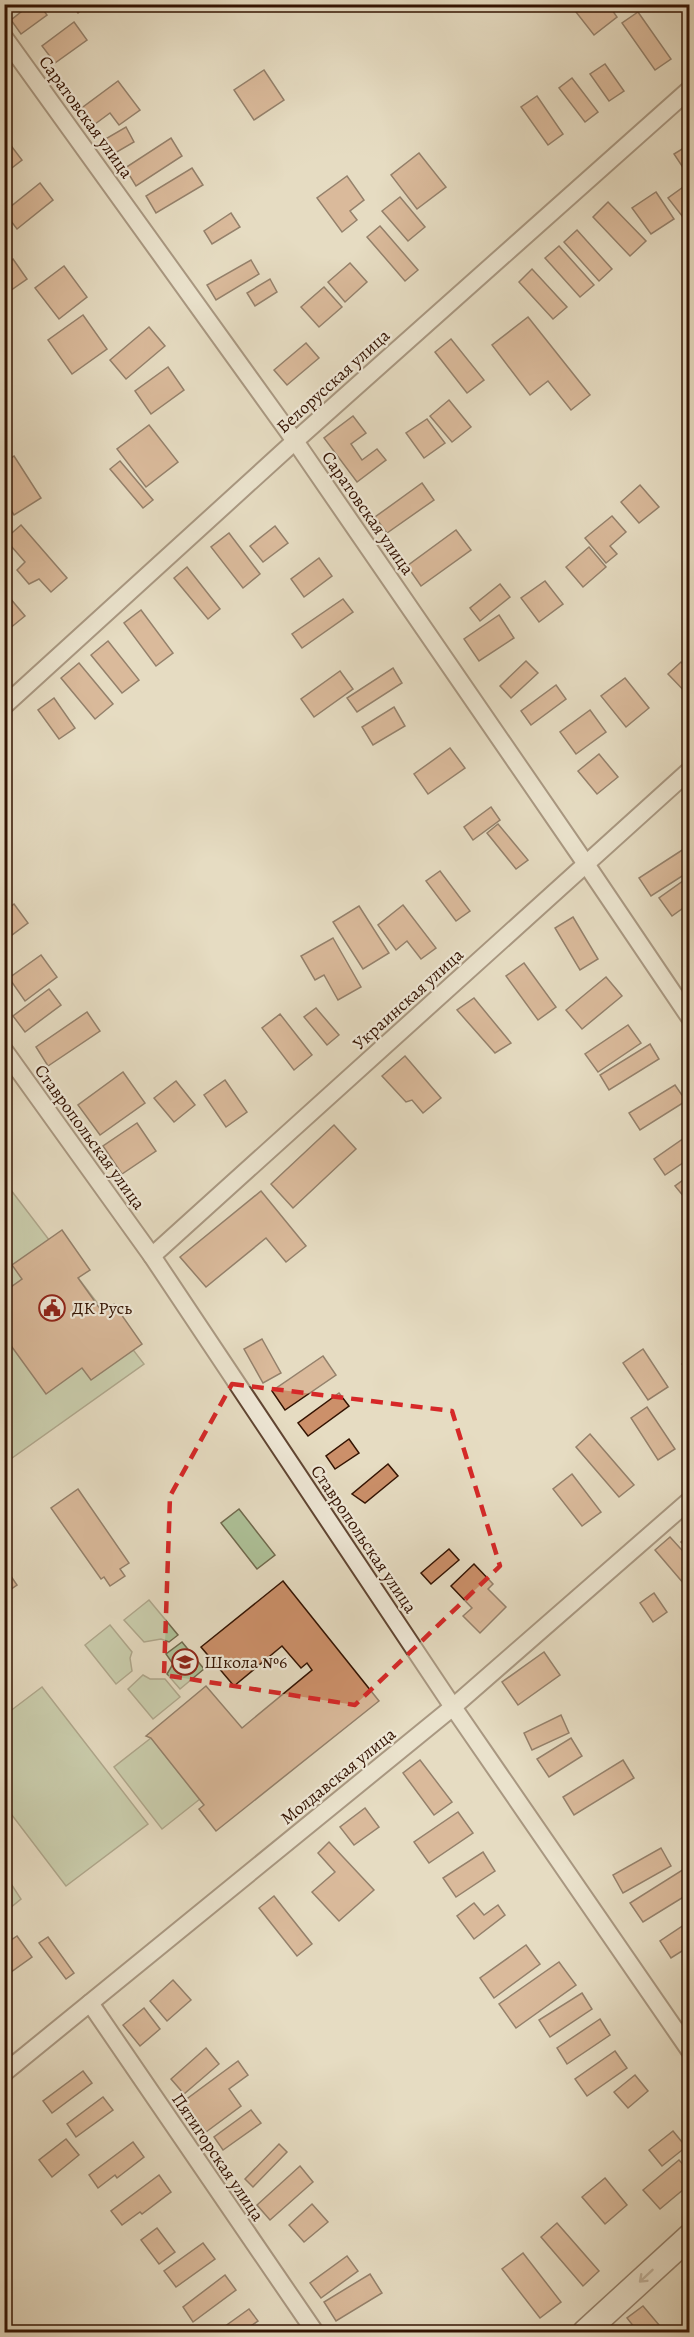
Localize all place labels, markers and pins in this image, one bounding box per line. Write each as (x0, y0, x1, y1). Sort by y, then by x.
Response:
public building icon: ДК Русь (37, 1293, 67, 1323)
place label: ДК Русь (72, 1296, 132, 1320)
school or university icon: Школа №6 (170, 1647, 200, 1677)
place label: Школа №6 (204, 1650, 287, 1674)

